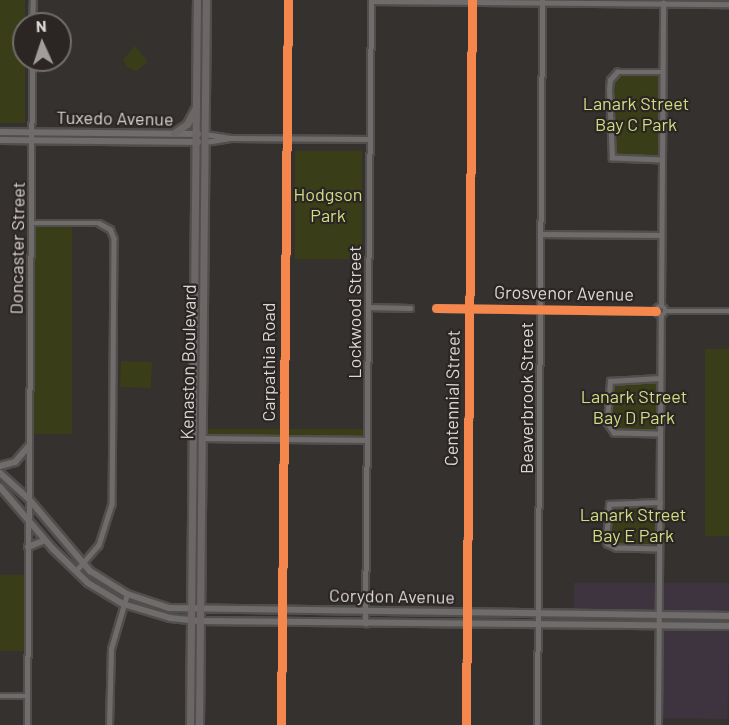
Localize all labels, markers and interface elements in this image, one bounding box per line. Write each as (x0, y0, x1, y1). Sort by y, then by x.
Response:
north arrow (12, 12, 72, 72)
text: N (35, 16, 47, 35)
park label: Lanark Street Bay C Park (583, 93, 689, 136)
street label: Tuxedo Avenue (56, 106, 174, 130)
street label: Doncaster Street (5, 181, 29, 315)
park label: Hodgson Park (293, 184, 363, 226)
street label: Lockwood Street (343, 245, 365, 379)
street label: Grosvenor Avenue (494, 281, 634, 305)
street label: Kenaston Boulevard (176, 284, 200, 440)
street label: Carpathia Road (257, 302, 279, 422)
street label: Beaverbrook Street (515, 322, 537, 474)
street label: Centennial Street (440, 330, 464, 466)
park label: Lanark Street Bay D Park (581, 386, 687, 428)
park label: Lanark Street Bay E Park (580, 504, 686, 546)
street label: Corydon Avenue (329, 584, 455, 608)

